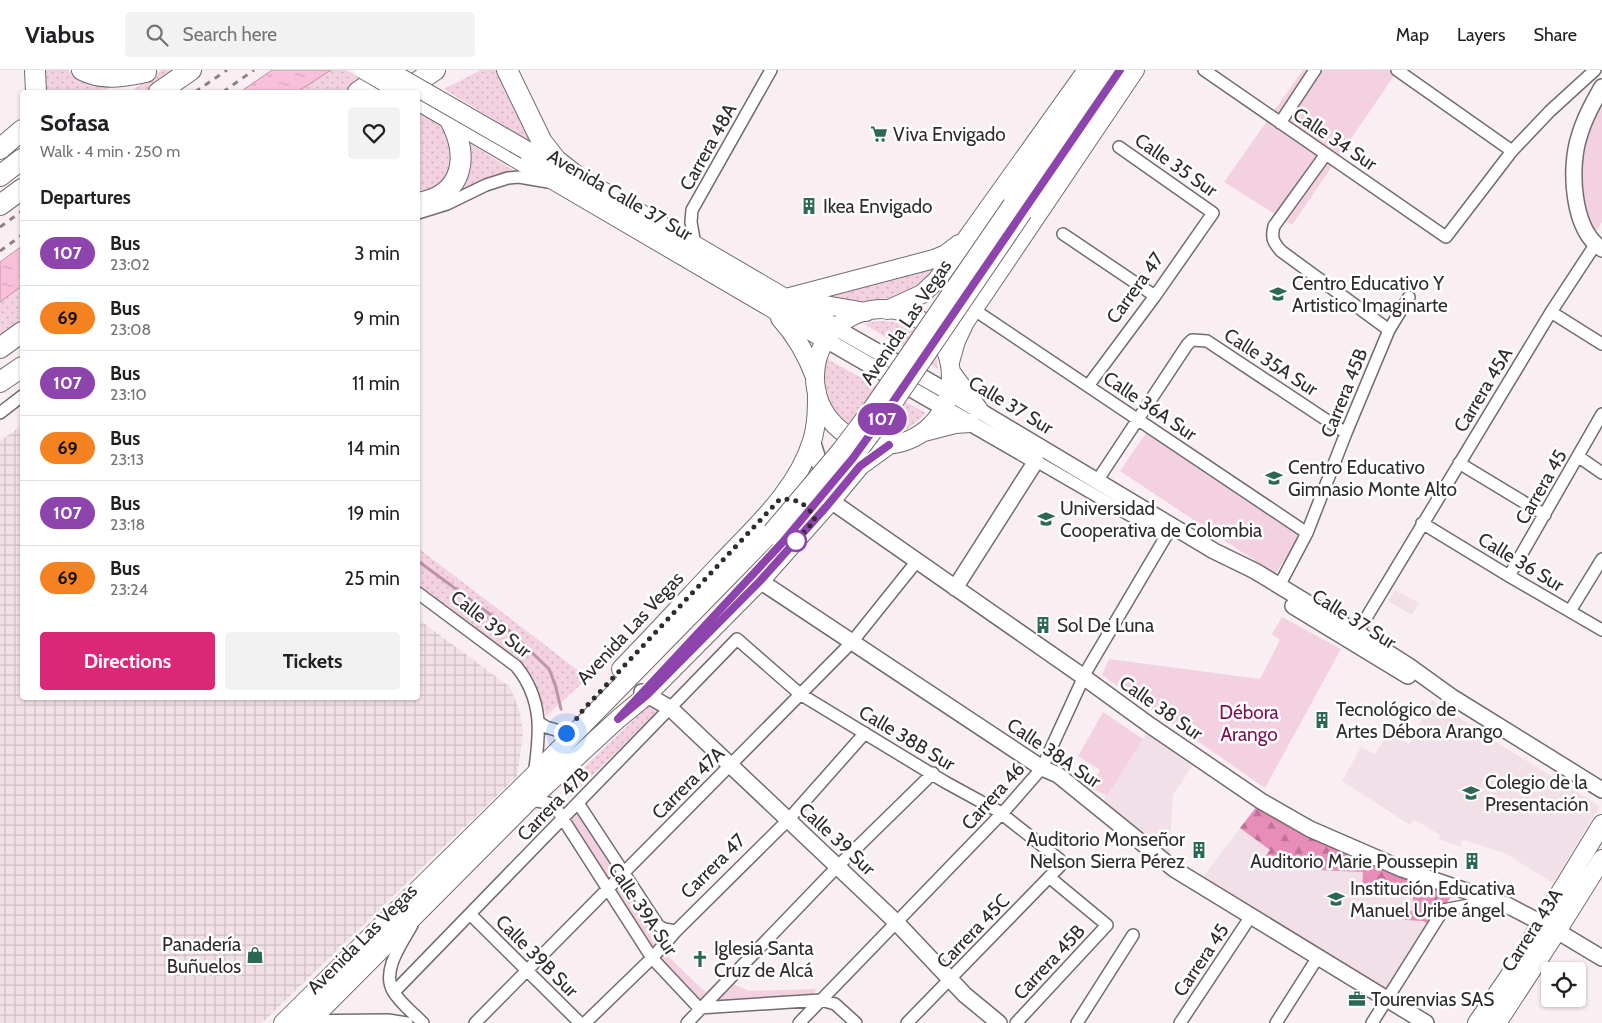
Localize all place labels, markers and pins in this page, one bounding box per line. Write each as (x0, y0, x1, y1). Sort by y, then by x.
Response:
place label: Viva Envigado (893, 123, 1006, 146)
supermarket icon: Viva Envigado (869, 124, 889, 144)
place label: Ikea Envigado (823, 195, 933, 218)
building icon: Ikea Envigado (799, 196, 819, 216)
place label: Centro Educativo Y Artistico Imaginarte (1292, 272, 1448, 317)
school or university icon: Centro Educativo Y Artistico Imaginarte (1268, 284, 1288, 304)
place label: Centro Educativo Gimnasio Monte Alto (1288, 456, 1457, 501)
school or university icon: Centro Educativo Gimnasio Monte Alto (1264, 468, 1284, 488)
place label: Universidad Cooperativa de Colombia (1060, 497, 1262, 542)
school or university icon: Universidad Cooperativa de Colombia (1036, 509, 1056, 529)
unlabelled marker (785, 530, 807, 552)
place label: Sol De Luna (1057, 614, 1154, 637)
building icon: Sol De Luna (1033, 615, 1053, 635)
place label: Tecnológico de Artes Débora Arango (1336, 698, 1503, 743)
building icon: Tecnológico de Artes Débora Arango (1312, 710, 1332, 730)
place label: Colegio de la Presentación (1485, 771, 1589, 816)
school or university icon: Colegio de la Presentación (1461, 783, 1481, 803)
place label: Auditorio Monseñor Nelson Sierra Pérez (1027, 828, 1185, 873)
building icon: Auditorio Monseñor Nelson Sierra Pérez (1189, 840, 1209, 860)
place label: Auditorio Marie Poussepin (1250, 850, 1458, 873)
building icon: Auditorio Marie Poussepin (1462, 851, 1482, 871)
place label: Institución Educativa Manuel Uribe ángel (1350, 877, 1515, 922)
school or university icon: Institución Educativa Manuel Uribe ángel (1326, 889, 1346, 909)
place label: Panadería Buñuelos (162, 933, 241, 978)
place label: Iglesia Santa Cruz de Alcá (714, 937, 814, 982)
shop icon: Panadería Buñuelos (245, 945, 265, 965)
church icon: Iglesia Santa Cruz de Alcá (690, 949, 710, 969)
place label: Tourenvias SAS (1371, 988, 1494, 1011)
office icon: Tourenvias SAS (1347, 989, 1367, 1009)

